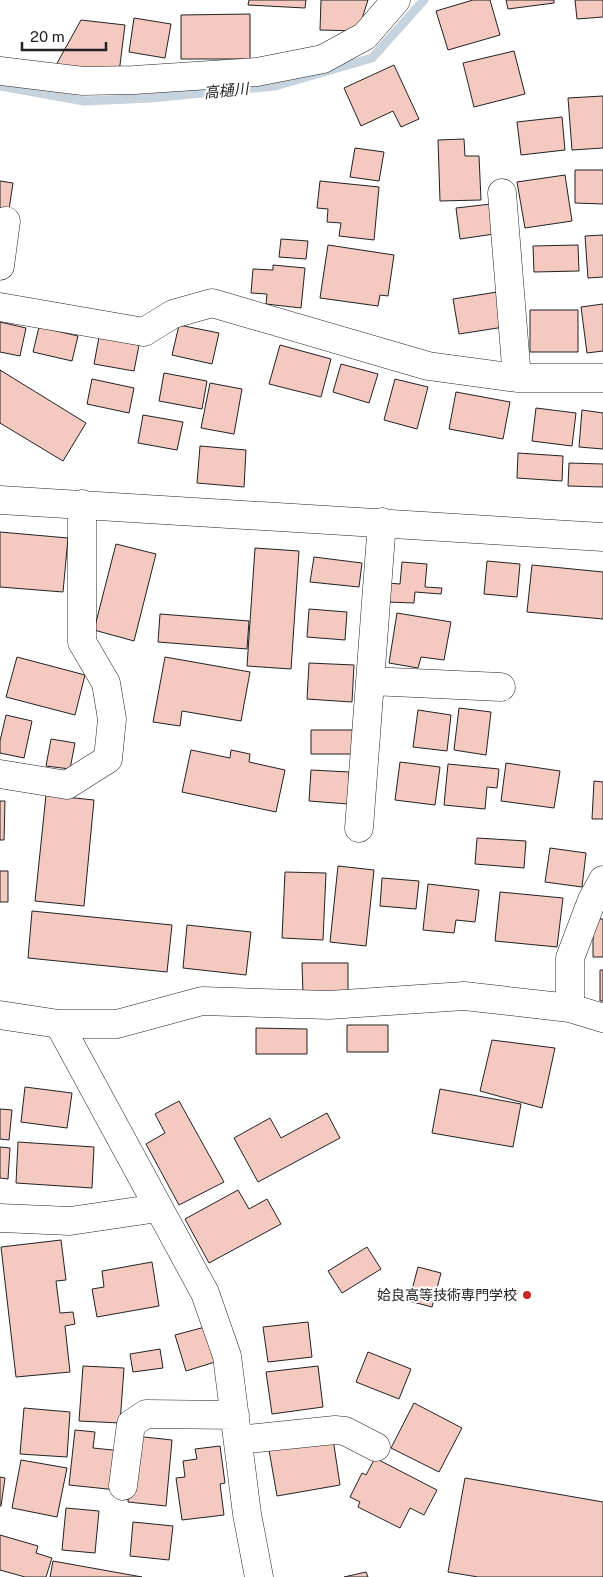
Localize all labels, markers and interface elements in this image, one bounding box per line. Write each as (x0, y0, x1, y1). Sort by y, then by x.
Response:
scale bar (22, 20, 106, 52)
text: 20 m (30, 28, 65, 45)
water label: 高樋川 (203, 79, 251, 101)
place label: 姶良高等技術専門学校 (377, 1287, 517, 1303)
marker: 姶良高等技術専門学校 (521, 1289, 533, 1301)

